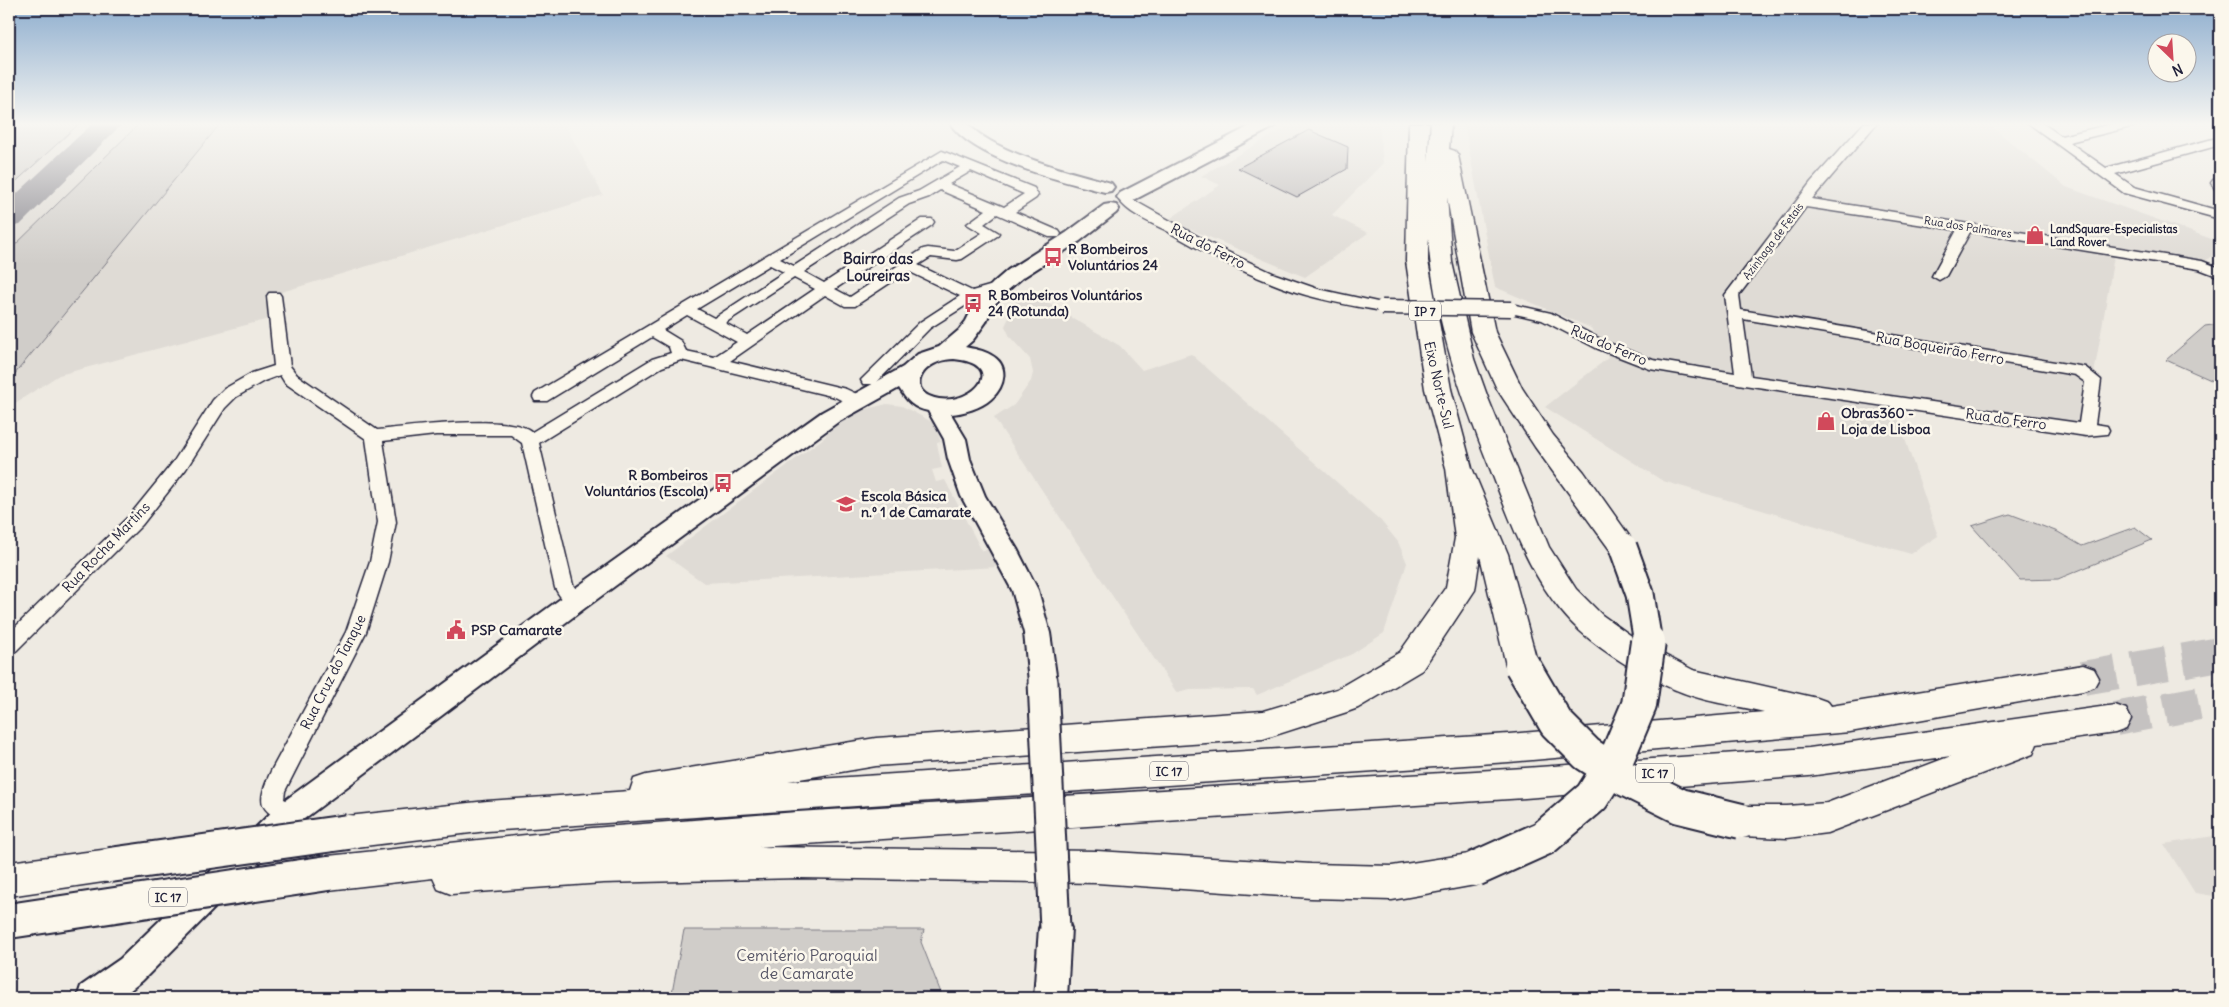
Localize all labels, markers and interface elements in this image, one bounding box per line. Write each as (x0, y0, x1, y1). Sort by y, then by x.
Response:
north arrow (2146, 32, 2196, 82)
text: N (2169, 60, 2186, 80)
street label: Azinhaga de Fetais (1740, 200, 1806, 282)
street label: Rua dos Palmares (1923, 213, 2013, 241)
street label: Rua do Ferro (1168, 219, 1249, 273)
place label: LandSquare-Especialistas Land Rover (2050, 222, 2178, 249)
shop icon: LandSquare-Especialistas Land Rover (2024, 224, 2046, 246)
place label: R Bombeiros Voluntários 24 (1068, 240, 1158, 274)
bus stop icon: R Bombeiros Voluntários 24 (1042, 246, 1064, 268)
district label: Bairro das Loureiras (843, 249, 913, 285)
place label: R Bombeiros Voluntários 24 (Rotunda) (988, 286, 1143, 320)
bus stop icon: R Bombeiros Voluntários 24 (Rotunda) (962, 292, 984, 314)
road number: IP 7 (1409, 302, 1441, 321)
street label: Rua do Ferro (1568, 321, 1650, 369)
street label: Rua Boqueirão Ferro (1874, 328, 2006, 368)
street label: Eixo Norte-Sul (1420, 340, 1458, 430)
place label: Obras360 - Loja de Lisboa (1841, 404, 1931, 438)
street label: Rua do Ferro (1964, 404, 2048, 434)
shop icon: Obras360 - Loja de Lisboa (1815, 410, 1837, 432)
place label: R Bombeiros Voluntários (Escola) (585, 466, 709, 500)
bus stop icon: R Bombeiros Voluntários (Escola) (712, 472, 734, 494)
place label: Escola Básica n.º 1 de Camarate (861, 487, 972, 521)
school or university icon: Escola Básica n.º 1 de Camarate (835, 493, 857, 515)
street label: Rua Rocha Martins (58, 498, 154, 596)
street label: Rua Cruz do Tanque (296, 611, 370, 733)
public building icon: PSP Camarate (445, 619, 467, 641)
place label: PSP Camarate (471, 621, 562, 639)
road number: IC 17 (1150, 761, 1188, 780)
road number: IC 17 (1636, 764, 1674, 782)
road number: IC 17 (149, 888, 187, 906)
park label: Cemitério Paroquial de Camarate (736, 945, 878, 983)

